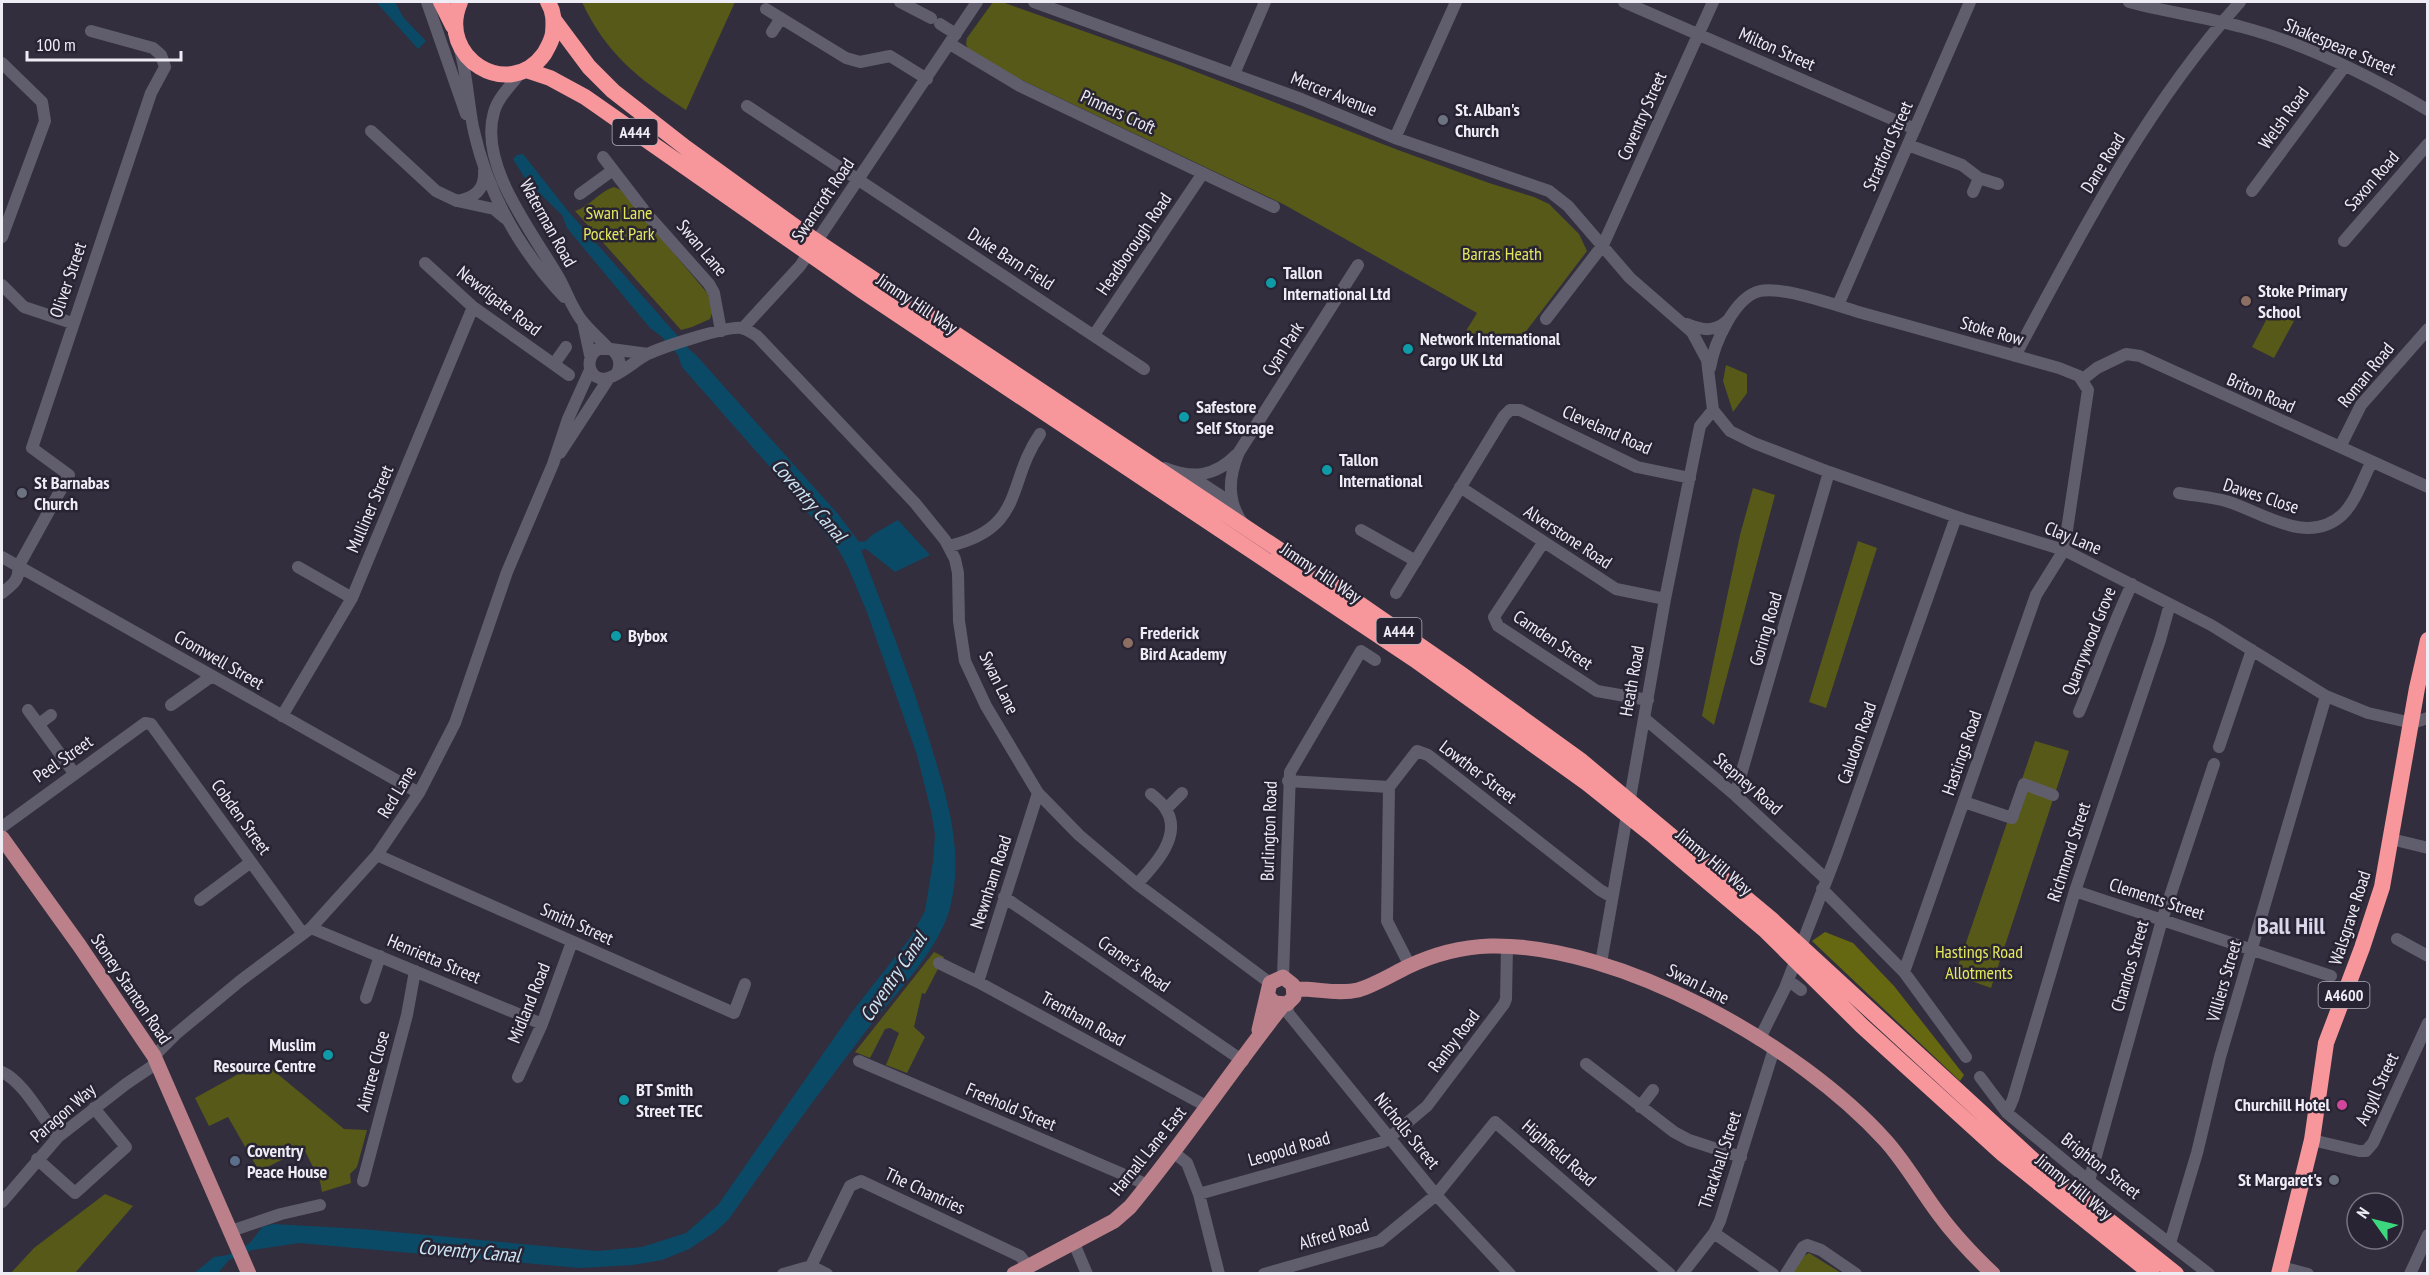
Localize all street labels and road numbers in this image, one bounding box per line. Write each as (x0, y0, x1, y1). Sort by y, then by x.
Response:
street label: Shakespeare Street (2281, 13, 2400, 80)
street label: Milton Street (1735, 22, 1819, 76)
street label: Mercer Avenue (1288, 66, 1381, 121)
street label: Coventry Street (1612, 68, 1671, 164)
street label: Welsh Road (2253, 82, 2314, 153)
street label: Pinners Croft (1077, 84, 1159, 139)
street label: Stratford Street (1858, 97, 1918, 194)
road number: A444 (612, 119, 658, 145)
street label: Dane Road (2075, 128, 2130, 197)
street label: Saxon Road (2339, 146, 2404, 215)
street label: Swancroft Road (786, 153, 859, 246)
street label: Waterman Road (515, 175, 582, 271)
street label: Headborough Road (1091, 188, 1176, 299)
street label: Swan Lane (672, 215, 733, 281)
street label: Duke Barn Field (964, 222, 1059, 295)
street label: Oliver Street (44, 239, 91, 321)
street label: Newdigate Road (452, 260, 546, 341)
street label: Jimmy Hill Way (872, 268, 962, 339)
street label: Stoke Row (1958, 311, 2027, 351)
street label: Cyan Park (1257, 317, 1309, 380)
street label: Roman Road (2332, 338, 2399, 412)
street label: Briton Road (2223, 367, 2299, 418)
street label: Cleveland Road (1559, 400, 1656, 459)
street label: Mulliner Street (341, 462, 398, 556)
street label: Dawes Close (2220, 473, 2302, 519)
street label: Alverstone Road (1520, 500, 1617, 574)
street label: Clay Lane (2041, 516, 2105, 559)
street label: Jimmy Hill Way (1276, 537, 1366, 608)
street label: Quarrywood Grove (2056, 583, 2121, 698)
street label: Goring Road (1744, 589, 1787, 668)
street label: Camden Street (1509, 605, 1598, 675)
road number: A444 (1376, 618, 1422, 644)
street label: Cromwell Street (170, 625, 268, 694)
street label: Heath Road (1614, 644, 1649, 718)
street label: Swan Lane (974, 648, 1024, 718)
street label: Caludon Road (1832, 699, 1881, 787)
street label: Hastings Road (1936, 707, 1987, 798)
street label: Peel Street (28, 730, 97, 787)
street label: Lowther Street (1435, 735, 1522, 808)
street label: Stepney Road (1709, 748, 1787, 820)
street label: Red Lane (372, 761, 421, 822)
street label: Cobden Street (206, 775, 276, 859)
street label: Burlington Road (1255, 781, 1282, 881)
street label: Richmond Street (2042, 799, 2095, 904)
street label: Jimmy Hill Way (1671, 822, 1757, 900)
street label: Newnham Road (965, 832, 1016, 931)
street label: Walsgrave Road (2323, 868, 2376, 968)
street label: Clements Street (2107, 872, 2208, 925)
street label: Smith Street (537, 897, 617, 950)
street label: Chandos Street (2106, 917, 2154, 1014)
street label: Stoney Stanton Road (86, 929, 177, 1048)
street label: Henrietta Street (384, 929, 484, 989)
street label: Craner's Road (1094, 930, 1175, 997)
street label: Villiers Street (2201, 937, 2246, 1025)
street label: Swan Lane (1663, 958, 1733, 1009)
street label: Midland Road (502, 959, 555, 1046)
road number: A4600 (2318, 982, 2370, 1008)
street label: Trentham Road (1037, 986, 1130, 1051)
street label: Ranby Road (1423, 1005, 1484, 1076)
street label: Aintree Close (351, 1028, 394, 1114)
street label: Argyll Street (2350, 1049, 2403, 1129)
street label: Freehold Street (963, 1077, 1060, 1136)
street label: Paragon Way (25, 1078, 100, 1147)
street label: Nicholls Street (1370, 1088, 1445, 1173)
street label: Harnall Lane East (1104, 1101, 1191, 1200)
street label: Thackhall Street (1693, 1108, 1746, 1212)
street label: Highfield Road (1517, 1114, 1601, 1191)
street label: Leopold Road (1245, 1126, 1332, 1171)
street label: Brighton Street (2057, 1127, 2146, 1204)
street label: Jimmy Hill Way (2030, 1148, 2118, 1225)
street label: The Chantries (881, 1162, 969, 1219)
street label: Alfred Road (1296, 1213, 1372, 1255)

